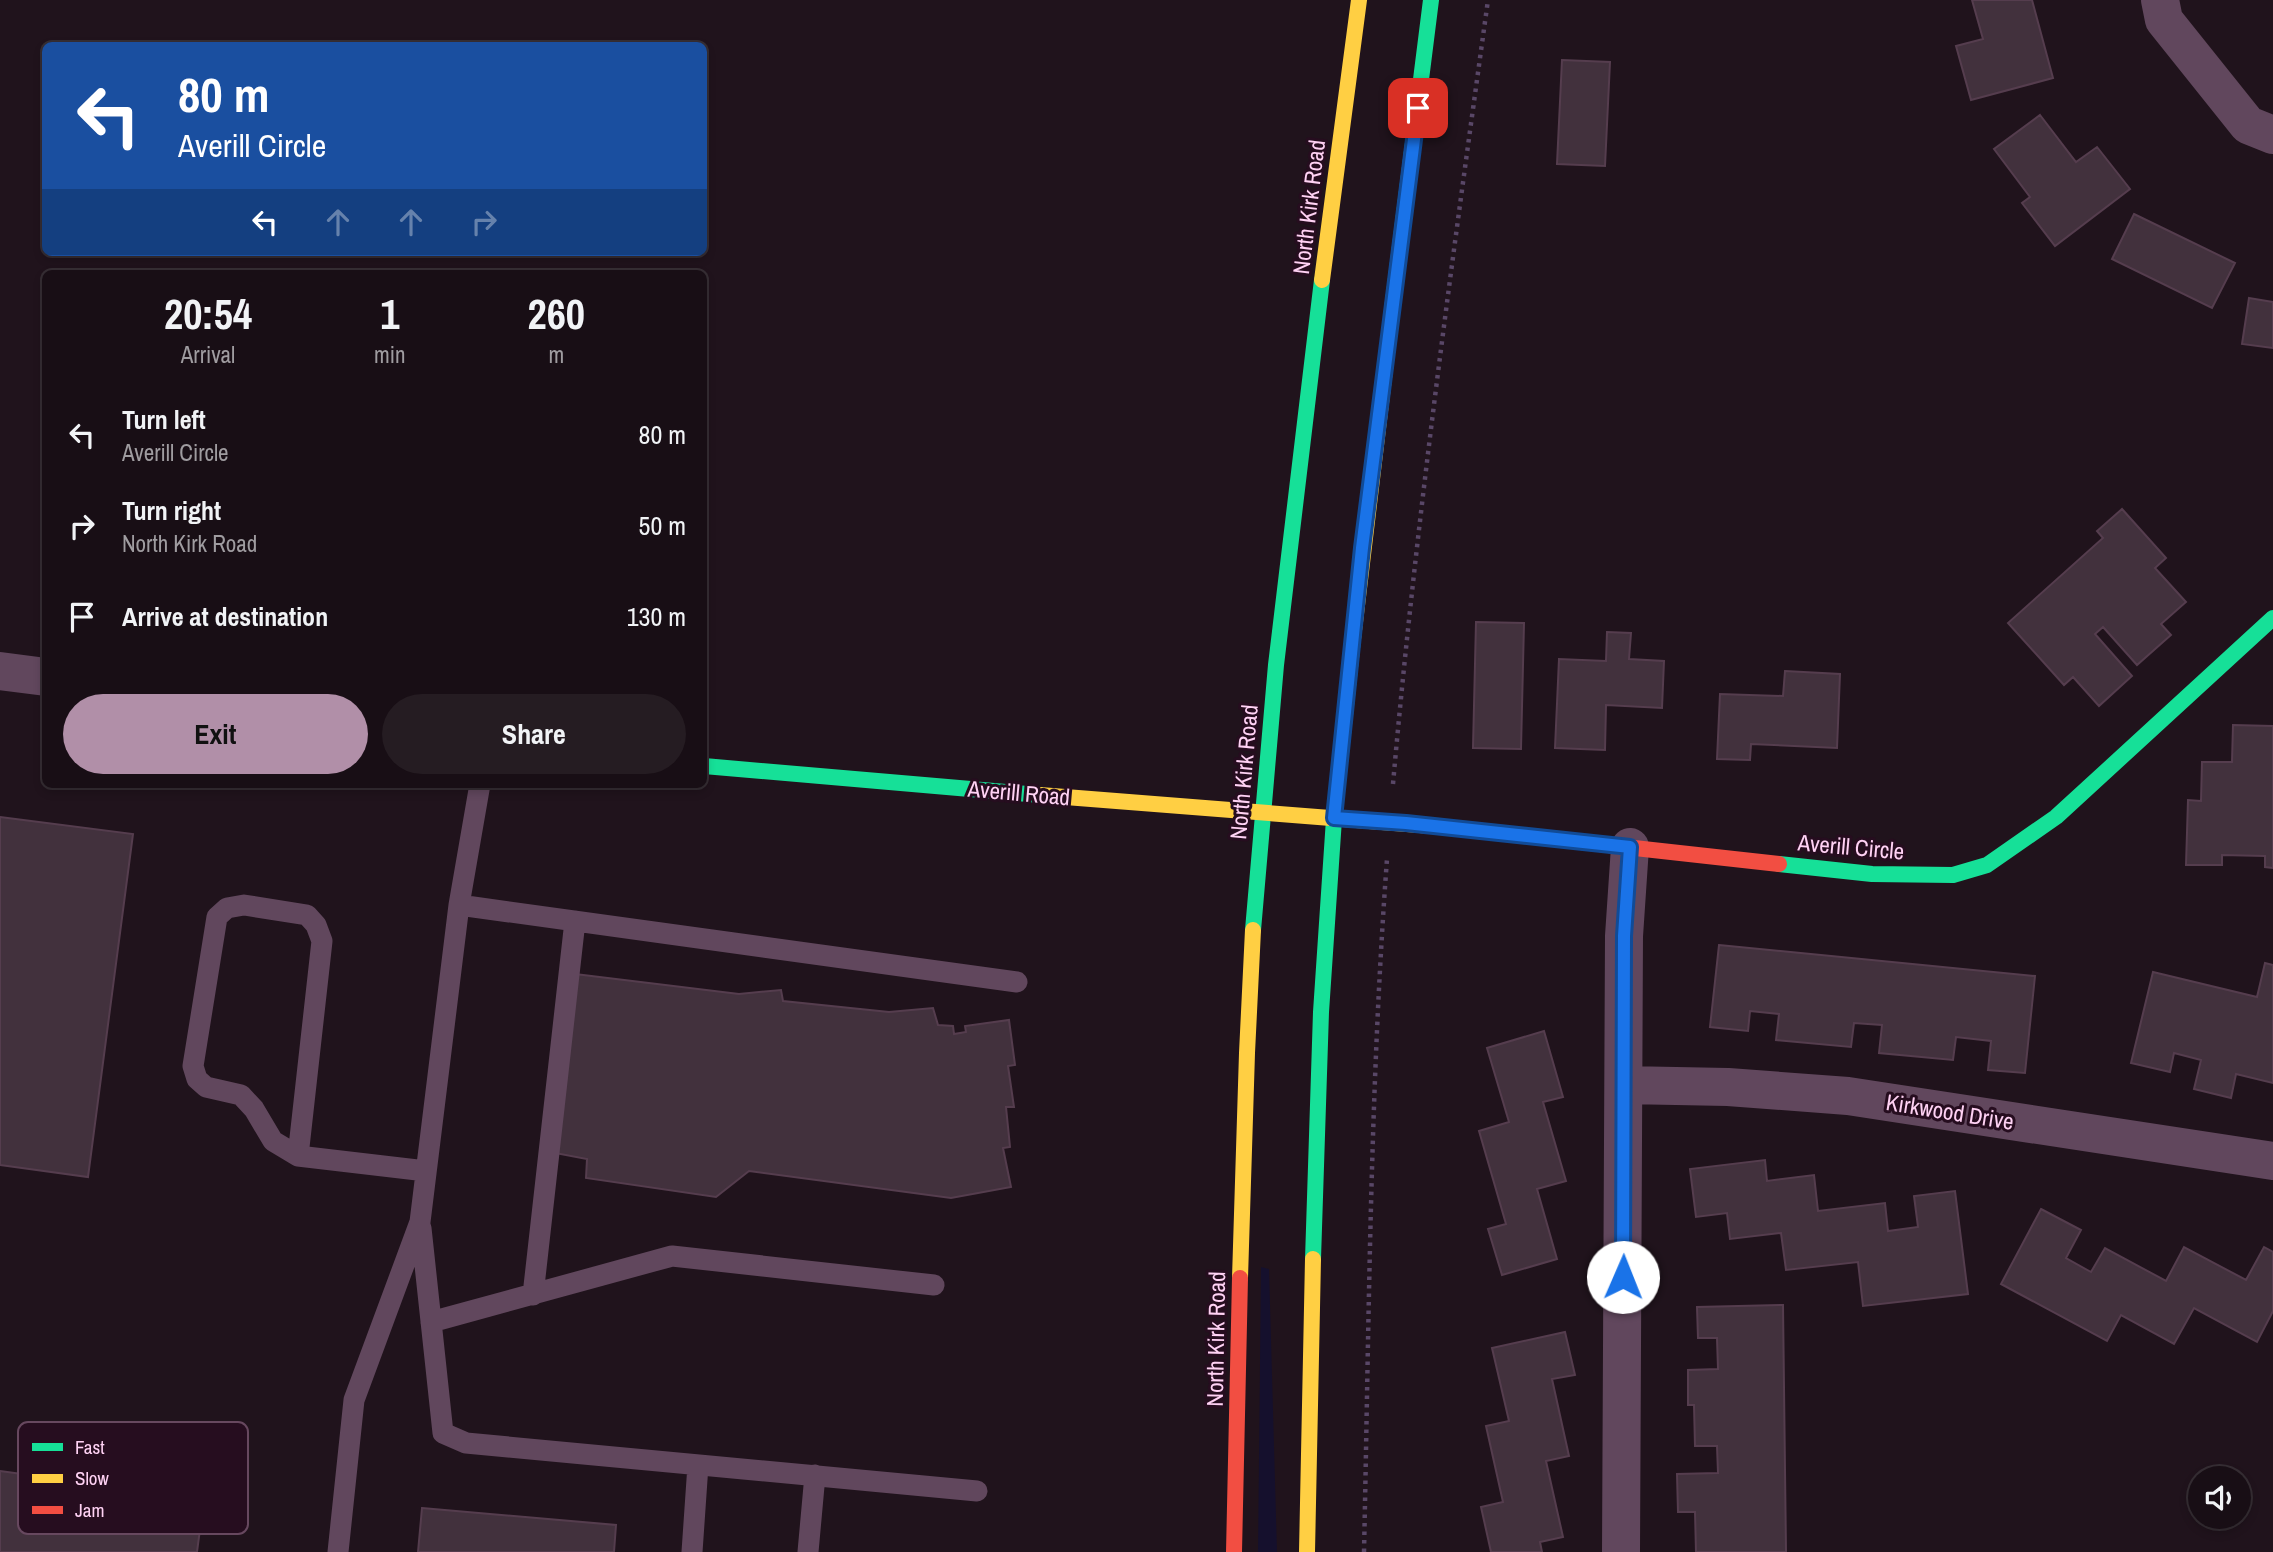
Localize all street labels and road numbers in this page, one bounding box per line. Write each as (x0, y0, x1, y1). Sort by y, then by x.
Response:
street label: North Kirk Road (1285, 138, 1332, 276)
street label: North Kirk Road (1222, 703, 1265, 841)
street label: Averill Road (966, 773, 1071, 812)
street label: Averill Circle (1796, 826, 1905, 867)
street label: Kirkwood Drive (1884, 1086, 2016, 1137)
street label: North Kirk Road (1199, 1271, 1232, 1407)

